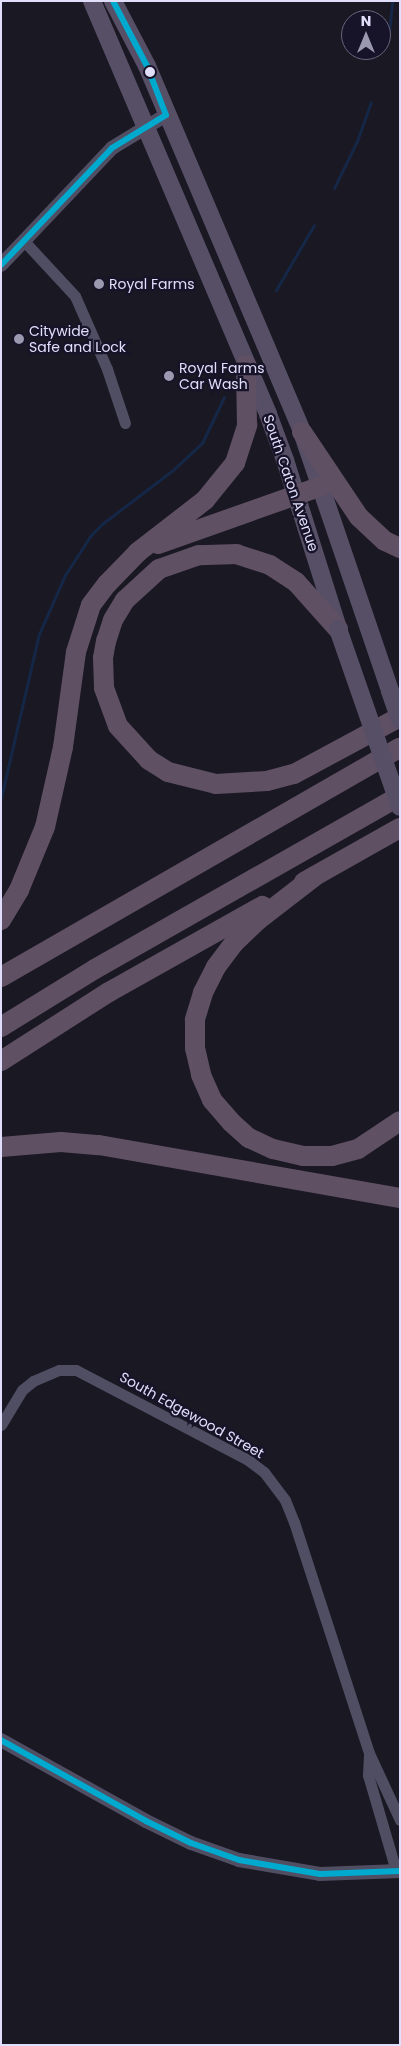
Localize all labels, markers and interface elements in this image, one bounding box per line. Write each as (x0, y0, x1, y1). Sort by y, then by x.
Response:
north arrow (341, 10, 391, 60)
text: N (361, 11, 371, 31)
unlabelled marker (145, 67, 155, 77)
place label: Royal Farms (109, 276, 194, 292)
marker: Royal Farms (93, 278, 105, 290)
place label: Citywide Safe and Lock (29, 323, 126, 356)
marker: Citywide Safe and Lock (13, 333, 25, 345)
place label: Royal Farms Car Wash (179, 360, 264, 392)
marker: Royal Farms Car Wash (163, 370, 175, 382)
street label: South Caton Avenue (260, 412, 322, 554)
street label: South Edgewood Street (117, 1368, 267, 1462)

